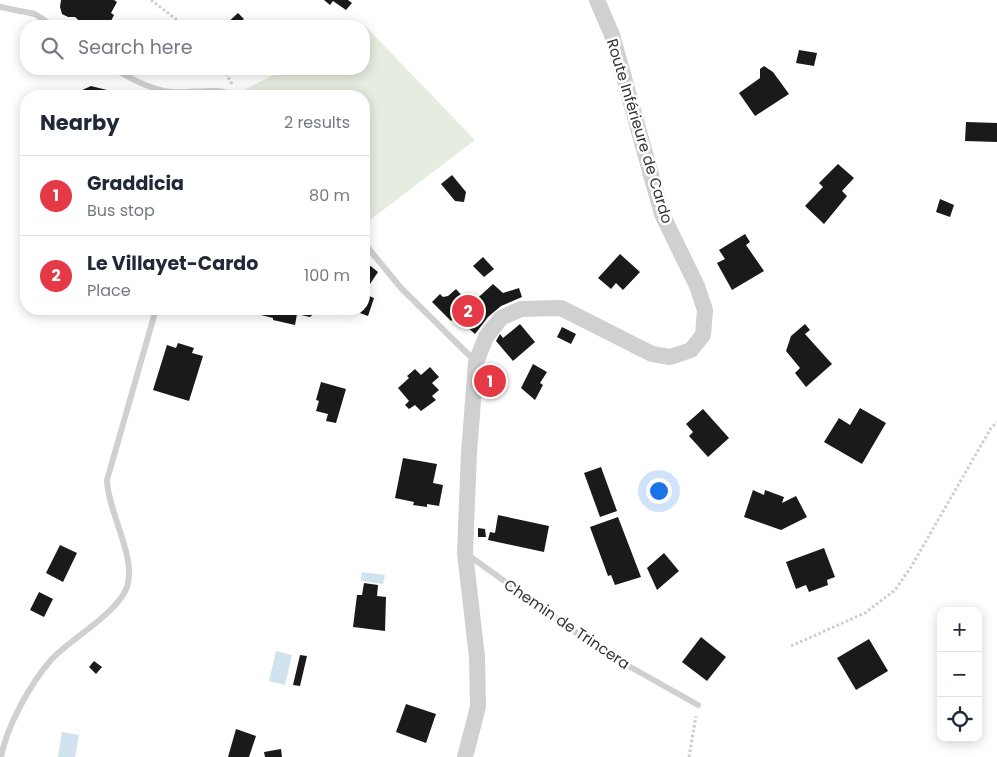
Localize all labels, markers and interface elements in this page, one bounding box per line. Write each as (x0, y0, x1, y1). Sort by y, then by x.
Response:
search box (20, 20, 370, 75)
icon: search (38, 34, 66, 62)
text: Search here (78, 34, 192, 61)
street label: Route Inférieure de Cardo (602, 36, 678, 226)
text: Nearby (40, 108, 120, 137)
text: 2 results (284, 111, 350, 134)
text: Graddicia (87, 170, 184, 197)
text: 1 (53, 184, 59, 207)
text: 80 m (309, 184, 350, 207)
text: Bus stop (87, 199, 155, 222)
text: Le Villayet-Cardo (87, 250, 258, 277)
text: 2 (51, 264, 61, 287)
text: 100 m (304, 264, 350, 287)
text: Place (87, 279, 131, 302)
pin: 2 (452, 292, 484, 330)
pin: 1 (474, 362, 506, 400)
your location (646, 478, 672, 504)
street label: Chemin de Trincera (500, 574, 634, 674)
map controls (937, 607, 982, 742)
button: + (937, 607, 982, 652)
button: − (937, 652, 982, 697)
button: locate (937, 697, 982, 742)

